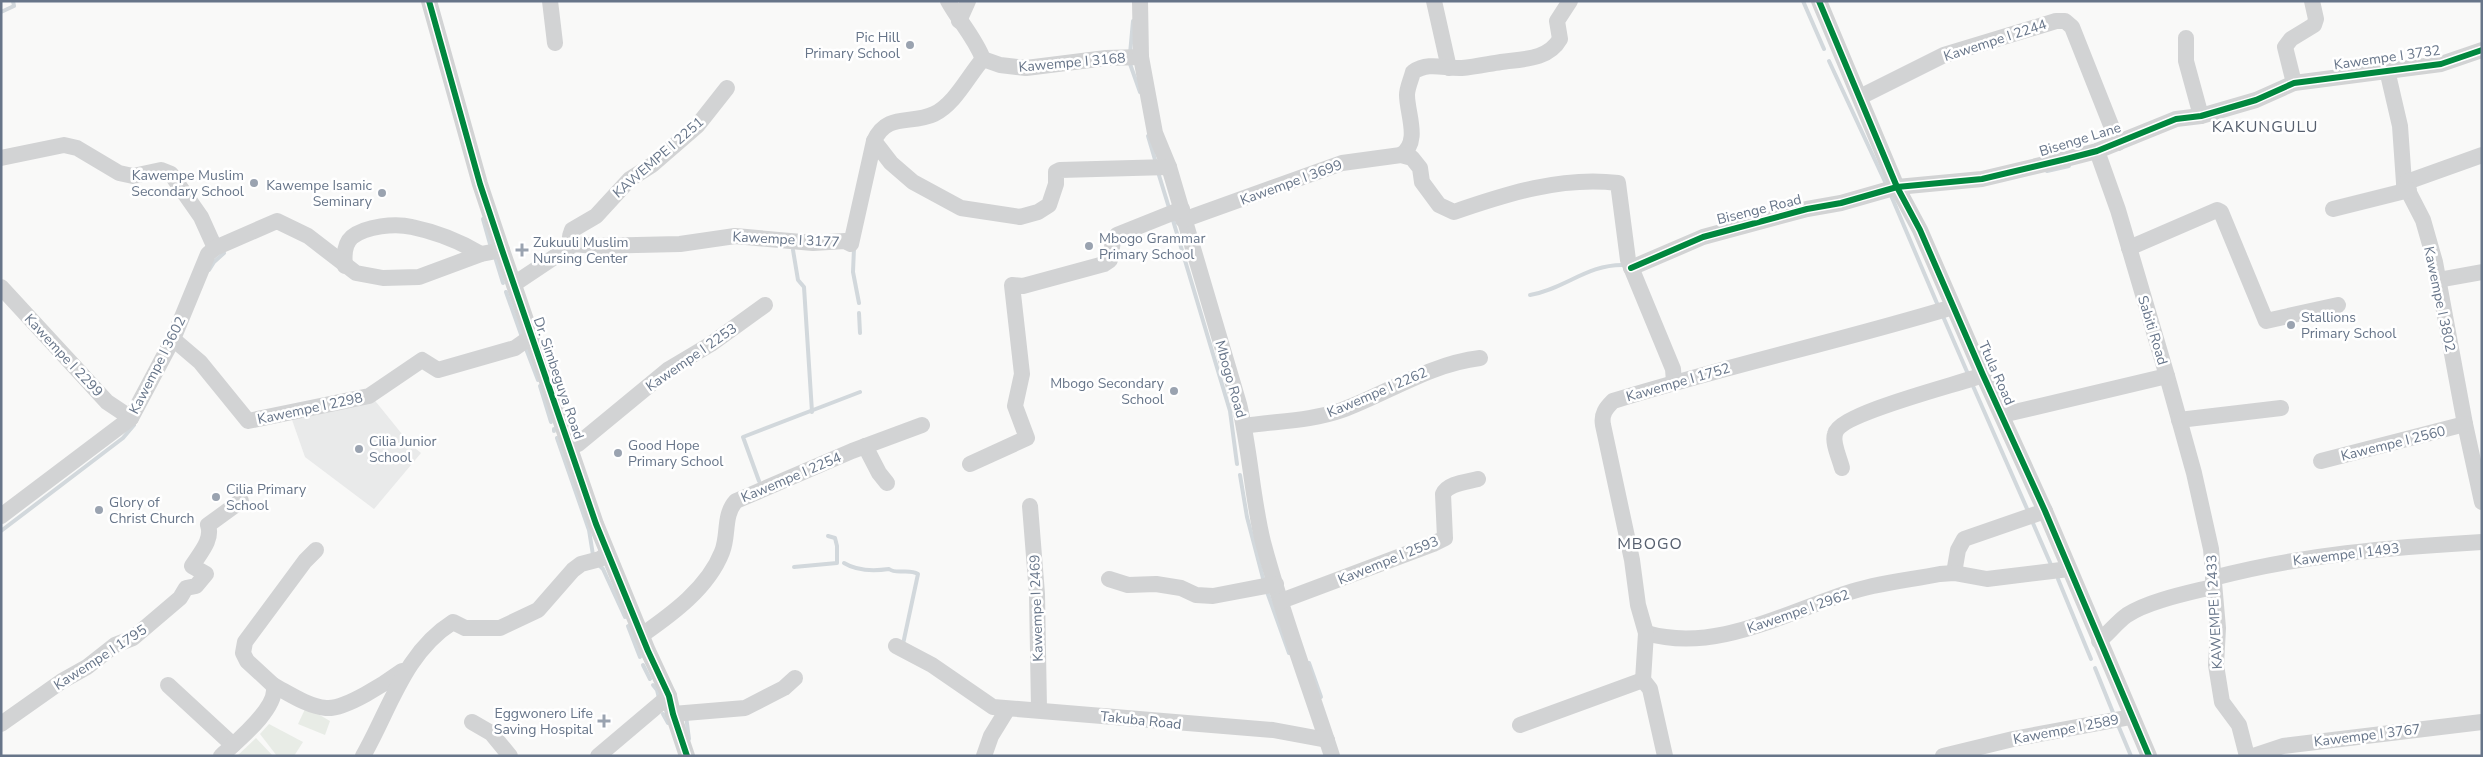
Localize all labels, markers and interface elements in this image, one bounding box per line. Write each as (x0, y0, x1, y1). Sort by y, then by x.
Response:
street label: Kawempe I 2244 (1941, 15, 2049, 66)
place label: Pic Hill Primary School (805, 28, 901, 63)
marker: Pic Hill Primary School (904, 39, 916, 51)
street label: Kawempe I 3732 (2333, 41, 2441, 74)
street label: Kawempe I 3168 (1018, 48, 1126, 77)
street label: KAWEMPE I 2251 (609, 113, 708, 202)
district label: KAKUNGULU (2212, 116, 2318, 138)
street label: Bisenge Lane (2037, 118, 2123, 161)
street label: Kawempe I 3699 (1238, 155, 1345, 210)
place label: Kawempe Muslim Secondary School (131, 166, 245, 201)
place label: Kawempe Isamic Seminary (266, 176, 373, 211)
marker: Kawempe Muslim Secondary School (248, 177, 260, 189)
marker: Kawempe Isamic Seminary (376, 187, 388, 199)
street label: Bisenge Road (1715, 190, 1803, 229)
street label: Kawempe I 3177 (732, 227, 840, 252)
place label: Mbogo Grammar Primary School (1099, 229, 1205, 264)
place label: Zukuuli Muslim Nursing Center (533, 233, 629, 268)
marker: Mbogo Grammar Primary School (1083, 240, 1095, 252)
marker: Zukuuli Muslim Nursing Center (515, 243, 529, 257)
street label: Kawempe I 3802 (2419, 245, 2460, 354)
street label: Sabiti Road (2133, 293, 2172, 367)
place label: Stallions Primary School (2301, 308, 2397, 343)
street label: Kawempe I 2299 (20, 310, 107, 401)
street label: Kawempe I 3602 (125, 313, 190, 417)
street label: Dr. Simbeguya Road (529, 315, 588, 442)
street label: Kawempe I 2253 (642, 319, 741, 396)
marker: Stallions Primary School (2285, 319, 2297, 331)
street label: Mbogo Road (1210, 338, 1251, 420)
street label: Ttula Road (1974, 338, 2019, 408)
street label: Kawempe I 1752 (1624, 359, 1732, 406)
street label: Kawempe I 2262 (1324, 363, 1430, 422)
place label: Mbogo Secondary School (1050, 374, 1165, 409)
marker: Mbogo Secondary School (1168, 385, 1180, 397)
street label: Kawempe I 2298 (256, 388, 365, 429)
street label: Kawempe I 2560 (2339, 421, 2447, 466)
place label: Cilia Junior School (369, 432, 436, 467)
place label: Good Hope Primary School (628, 436, 724, 471)
marker: Cilia Junior School (353, 443, 365, 455)
marker: Good Hope Primary School (612, 447, 624, 459)
street label: Kawempe I 2254 (738, 448, 844, 507)
place label: Cilia Primary School (226, 480, 307, 515)
marker: Cilia Primary School (210, 491, 222, 503)
place label: Glory of Christ Church (109, 493, 194, 528)
marker: Glory of Christ Church (93, 504, 105, 516)
street label: Kawempe I 2593 (1335, 532, 1441, 589)
district label: MBOGO (1617, 533, 1683, 555)
street label: Kawempe I 1493 (2292, 539, 2400, 570)
street label: Kawempe I 2469 (1025, 554, 1048, 662)
street label: KAWEMPE I 2433 (2202, 554, 2227, 670)
street label: Kawempe I 2962 (1744, 585, 1852, 638)
street label: Kawempe I 1795 (50, 620, 150, 695)
place label: Eggwonero Life Saving Hospital (494, 704, 594, 739)
street label: Takuba Road (1099, 707, 1182, 734)
street label: Kawempe I 2589 (2012, 710, 2121, 749)
marker: Eggwonero Life Saving Hospital (597, 714, 611, 728)
street label: Kawempe I 3767 (2313, 720, 2421, 751)

